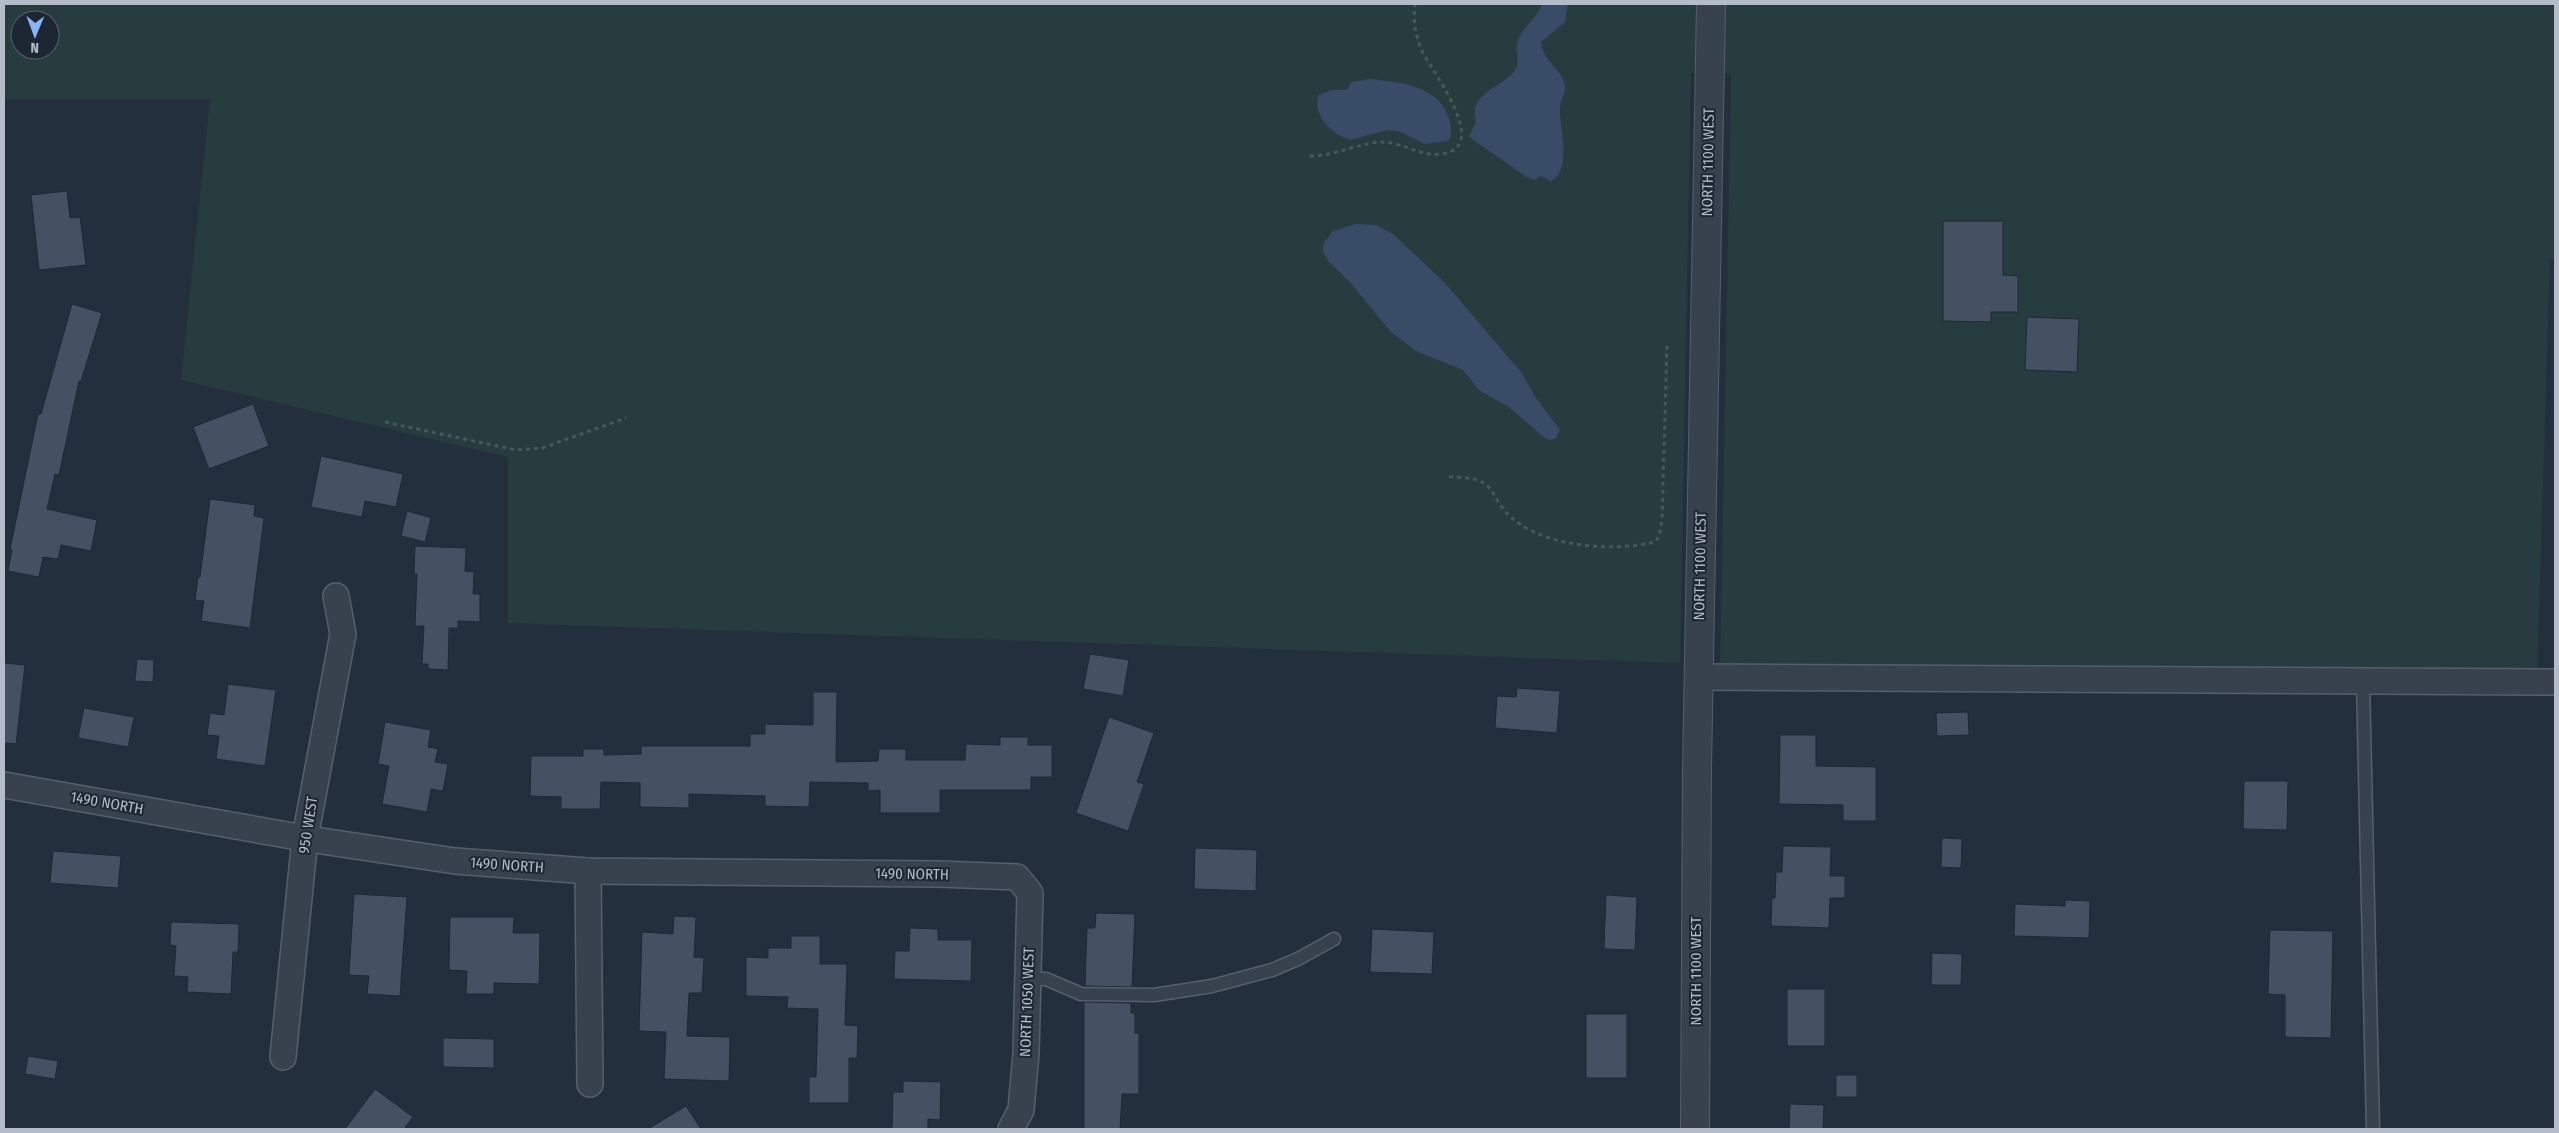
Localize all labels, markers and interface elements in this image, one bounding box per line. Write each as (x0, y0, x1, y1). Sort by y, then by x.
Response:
north arrow (10, 10, 60, 60)
text: N (30, 39, 39, 56)
street label: NORTH 1100 WEST (1698, 107, 1718, 217)
street label: NORTH 1100 WEST (1690, 511, 1710, 621)
street label: 1490 NORTH (69, 788, 145, 818)
street label: 950 WEST (295, 795, 321, 855)
street label: 1490 NORTH (470, 853, 544, 877)
street label: 1490 NORTH (875, 864, 949, 884)
street label: NORTH 1100 WEST (1687, 917, 1705, 1025)
street label: NORTH 1050 WEST (1016, 947, 1038, 1057)

